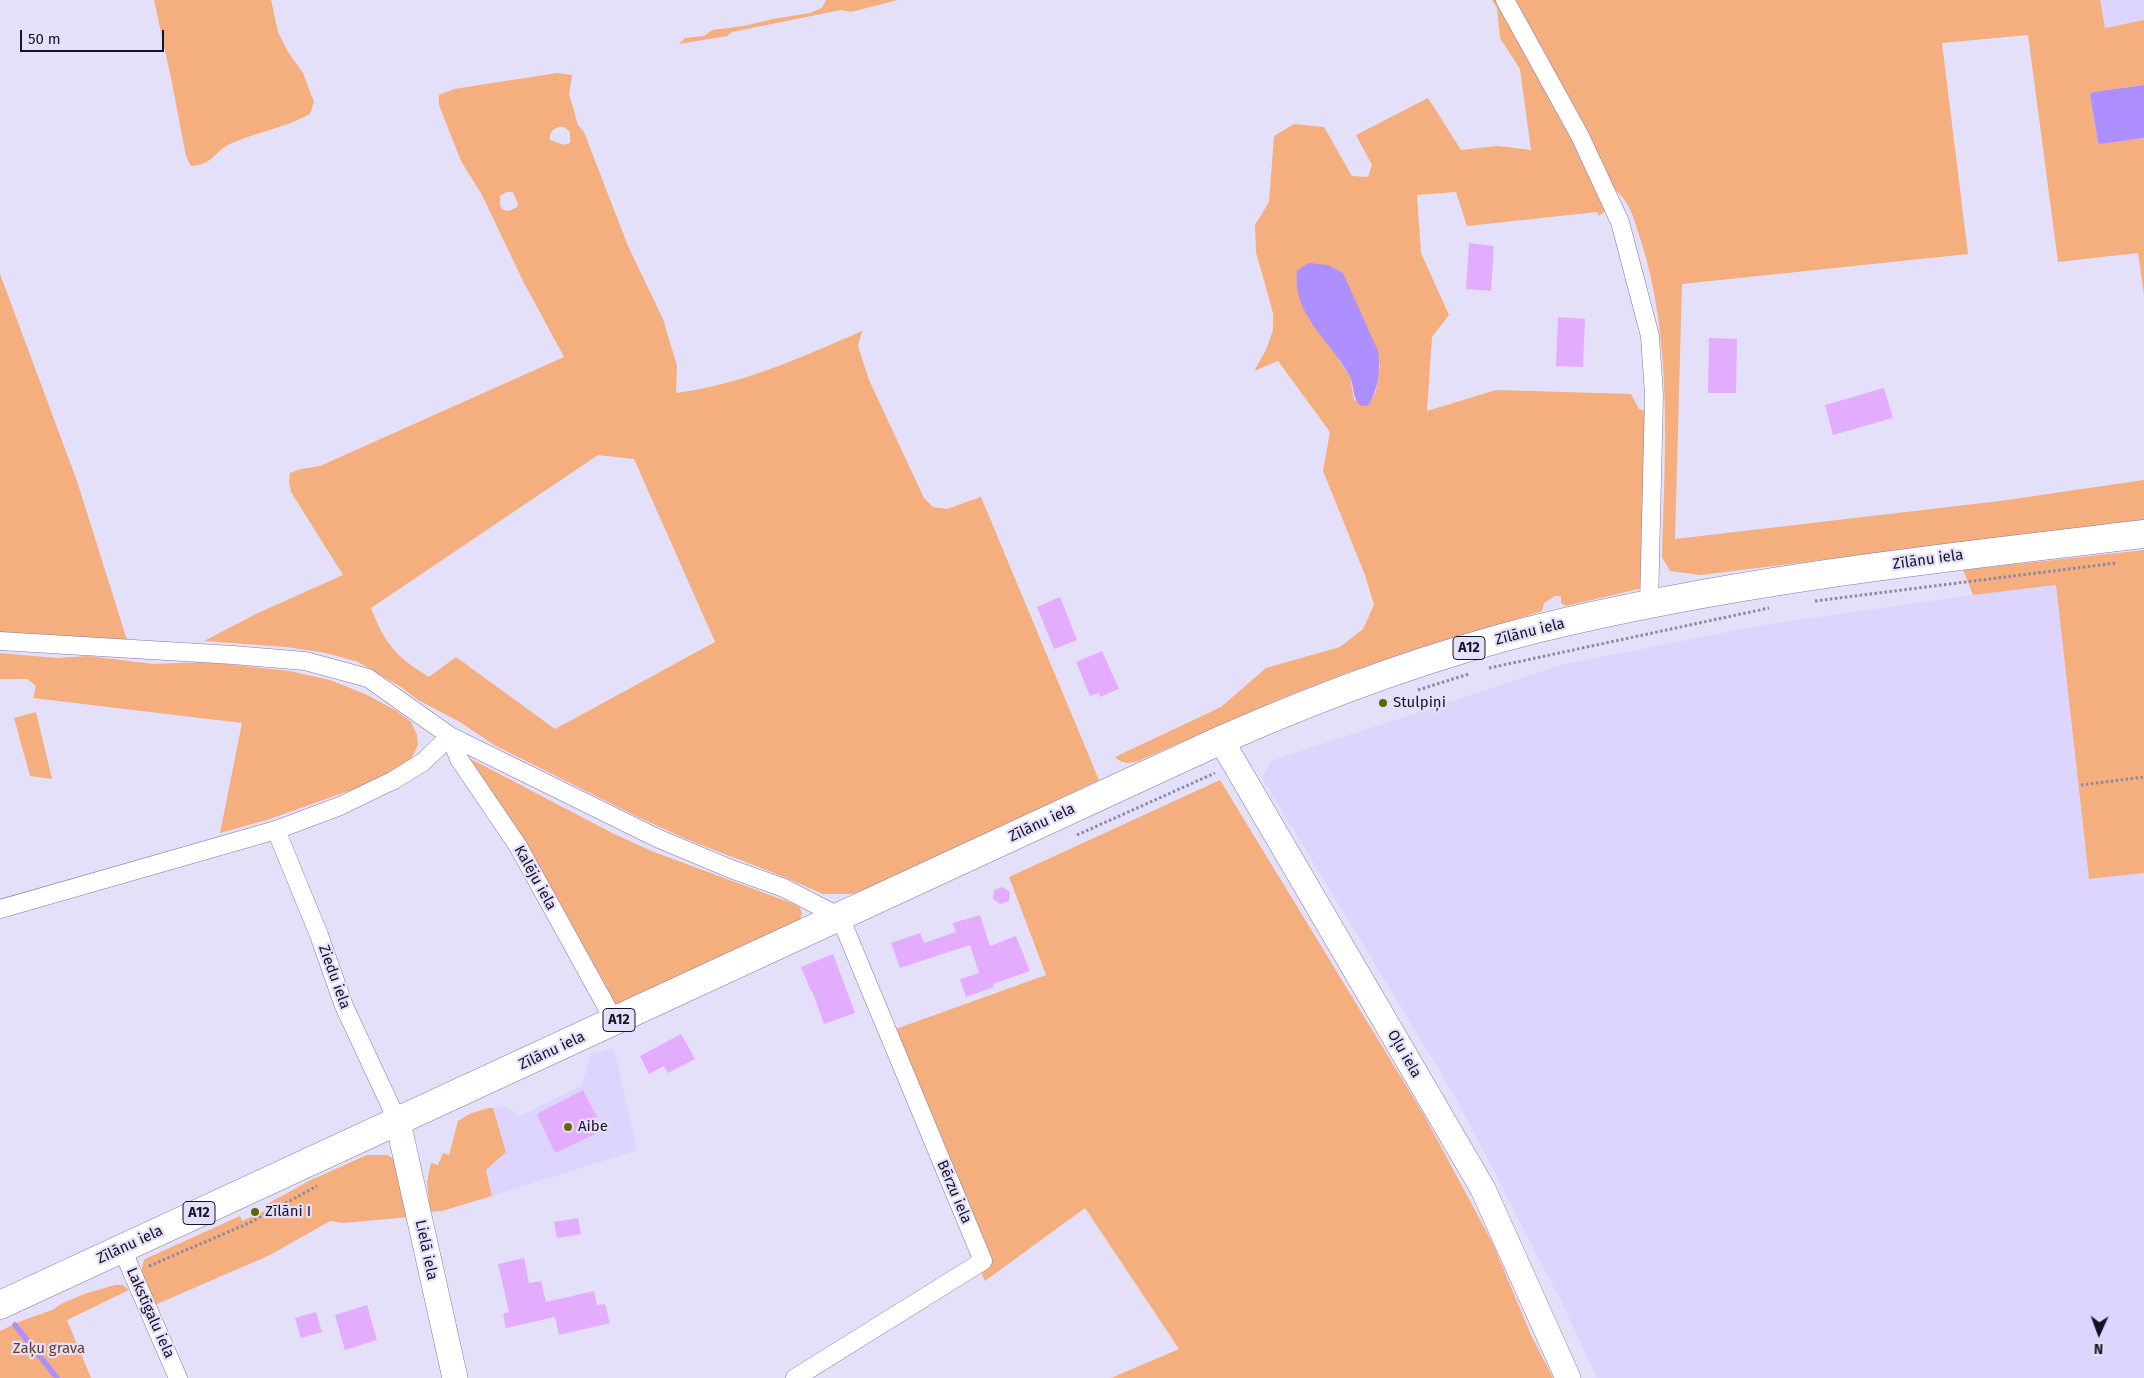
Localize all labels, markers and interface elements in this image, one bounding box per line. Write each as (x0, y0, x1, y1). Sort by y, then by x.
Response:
scale bar (22, 20, 166, 52)
text: 50 m (28, 30, 61, 48)
street label: Zīlānu iela (1892, 546, 1964, 574)
street label: Zīlānu iela (1493, 615, 1567, 649)
road number: A12 (1453, 636, 1485, 660)
place label: Stulpiņi (1393, 694, 1446, 712)
marker: Stulpiņi (1377, 697, 1389, 709)
street label: Zīlānu iela (1006, 800, 1078, 846)
street label: Kalēju iela (510, 843, 560, 913)
street label: Ziedu iela (314, 943, 354, 1011)
road number: A12 (603, 1008, 635, 1032)
street label: Oļu iela (1383, 1027, 1425, 1081)
street label: Zīlānu iela (516, 1028, 588, 1074)
place label: Aibe (578, 1118, 608, 1136)
marker: Aibe (562, 1121, 574, 1133)
street label: Bērzu iela (933, 1158, 975, 1226)
road number: A12 (183, 1202, 215, 1224)
place label: Zīlāni I (265, 1203, 311, 1221)
marker: Zīlāni I (249, 1206, 261, 1218)
street label: Lielā iela (411, 1218, 441, 1282)
street label: Zīlānu iela (94, 1222, 166, 1268)
street label: Lakstīgalu iela (122, 1265, 178, 1361)
north arrow (2074, 1308, 2124, 1358)
park label: Zaķu grava (13, 1340, 85, 1358)
text: N (2094, 1340, 2103, 1357)

